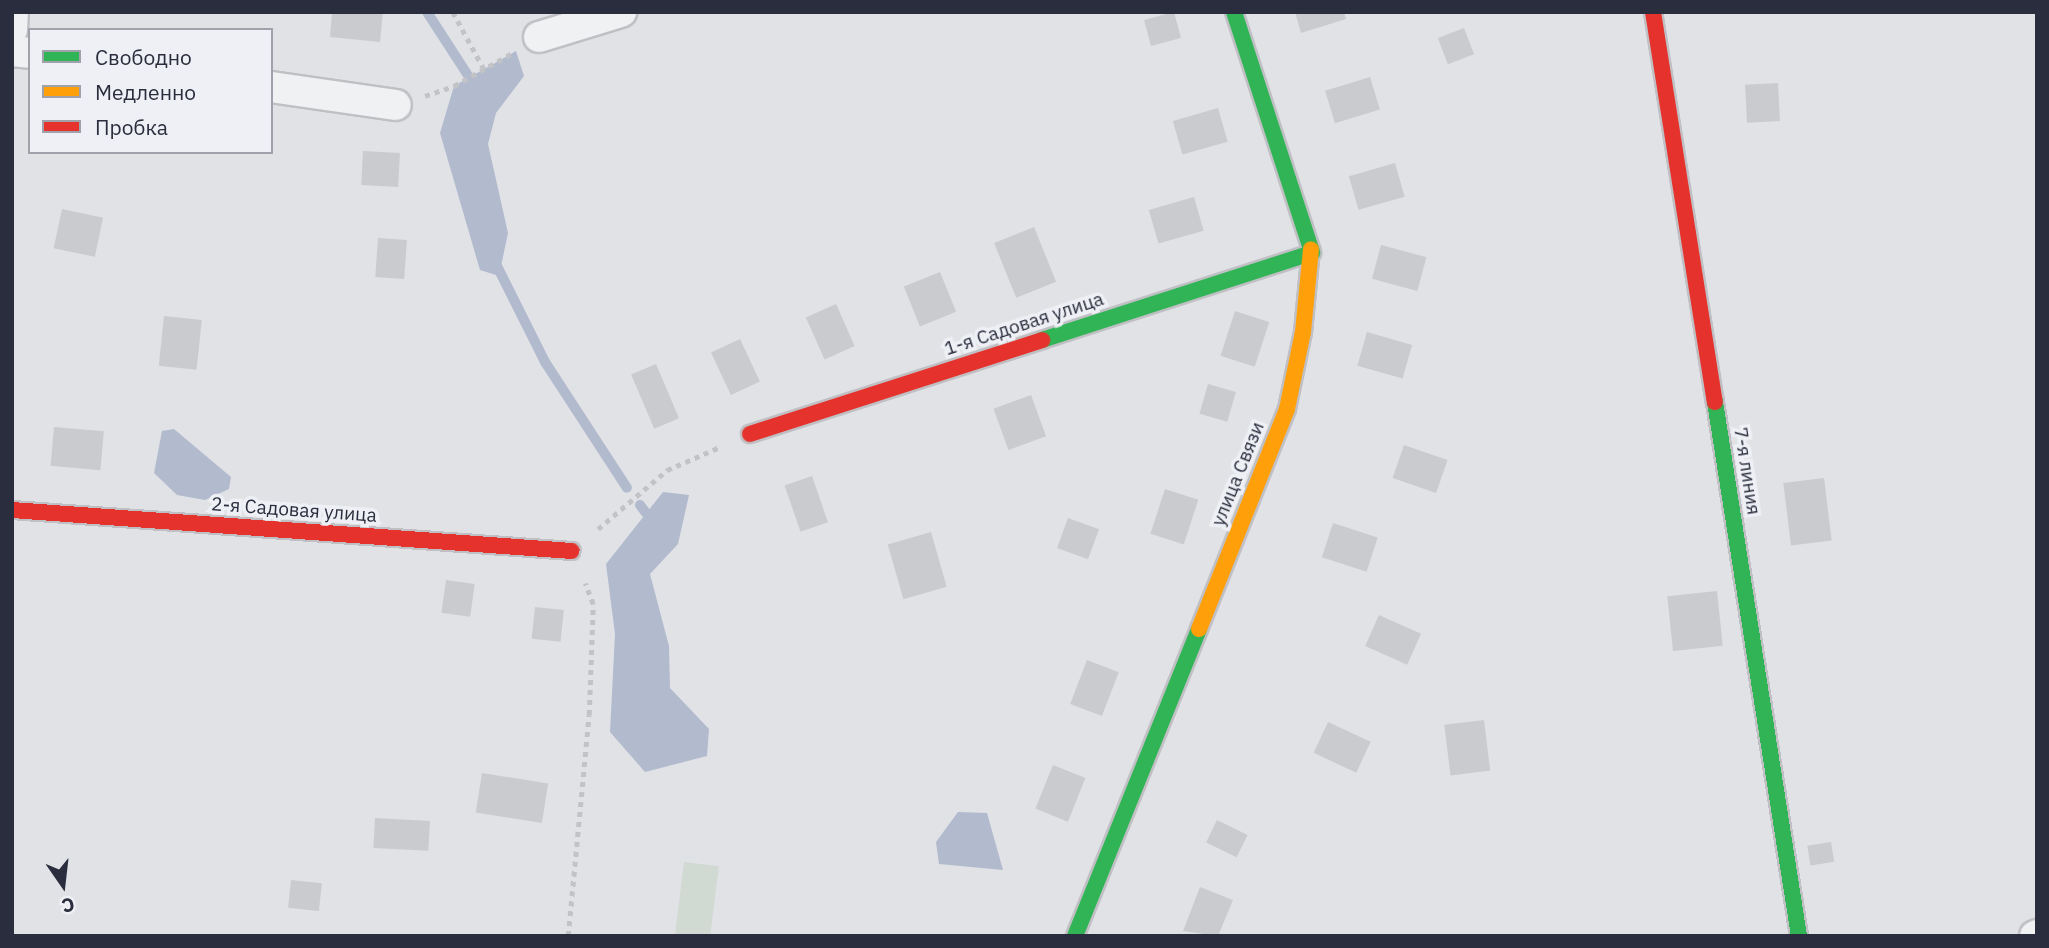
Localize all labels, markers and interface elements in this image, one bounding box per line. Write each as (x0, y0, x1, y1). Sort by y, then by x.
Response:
legend (28, 28, 273, 154)
text: Свободно (95, 43, 192, 71)
text: Медленно (95, 78, 196, 106)
text: Пробка (95, 113, 168, 141)
street label: 1-я Садовая улица (942, 288, 1106, 360)
street label: улица Связи (1207, 419, 1269, 529)
street label: 7-я линия (1729, 426, 1765, 516)
street label: 2-я Садовая улица (210, 493, 378, 527)
north arrow (28, 850, 98, 920)
text: С (59, 892, 77, 919)

